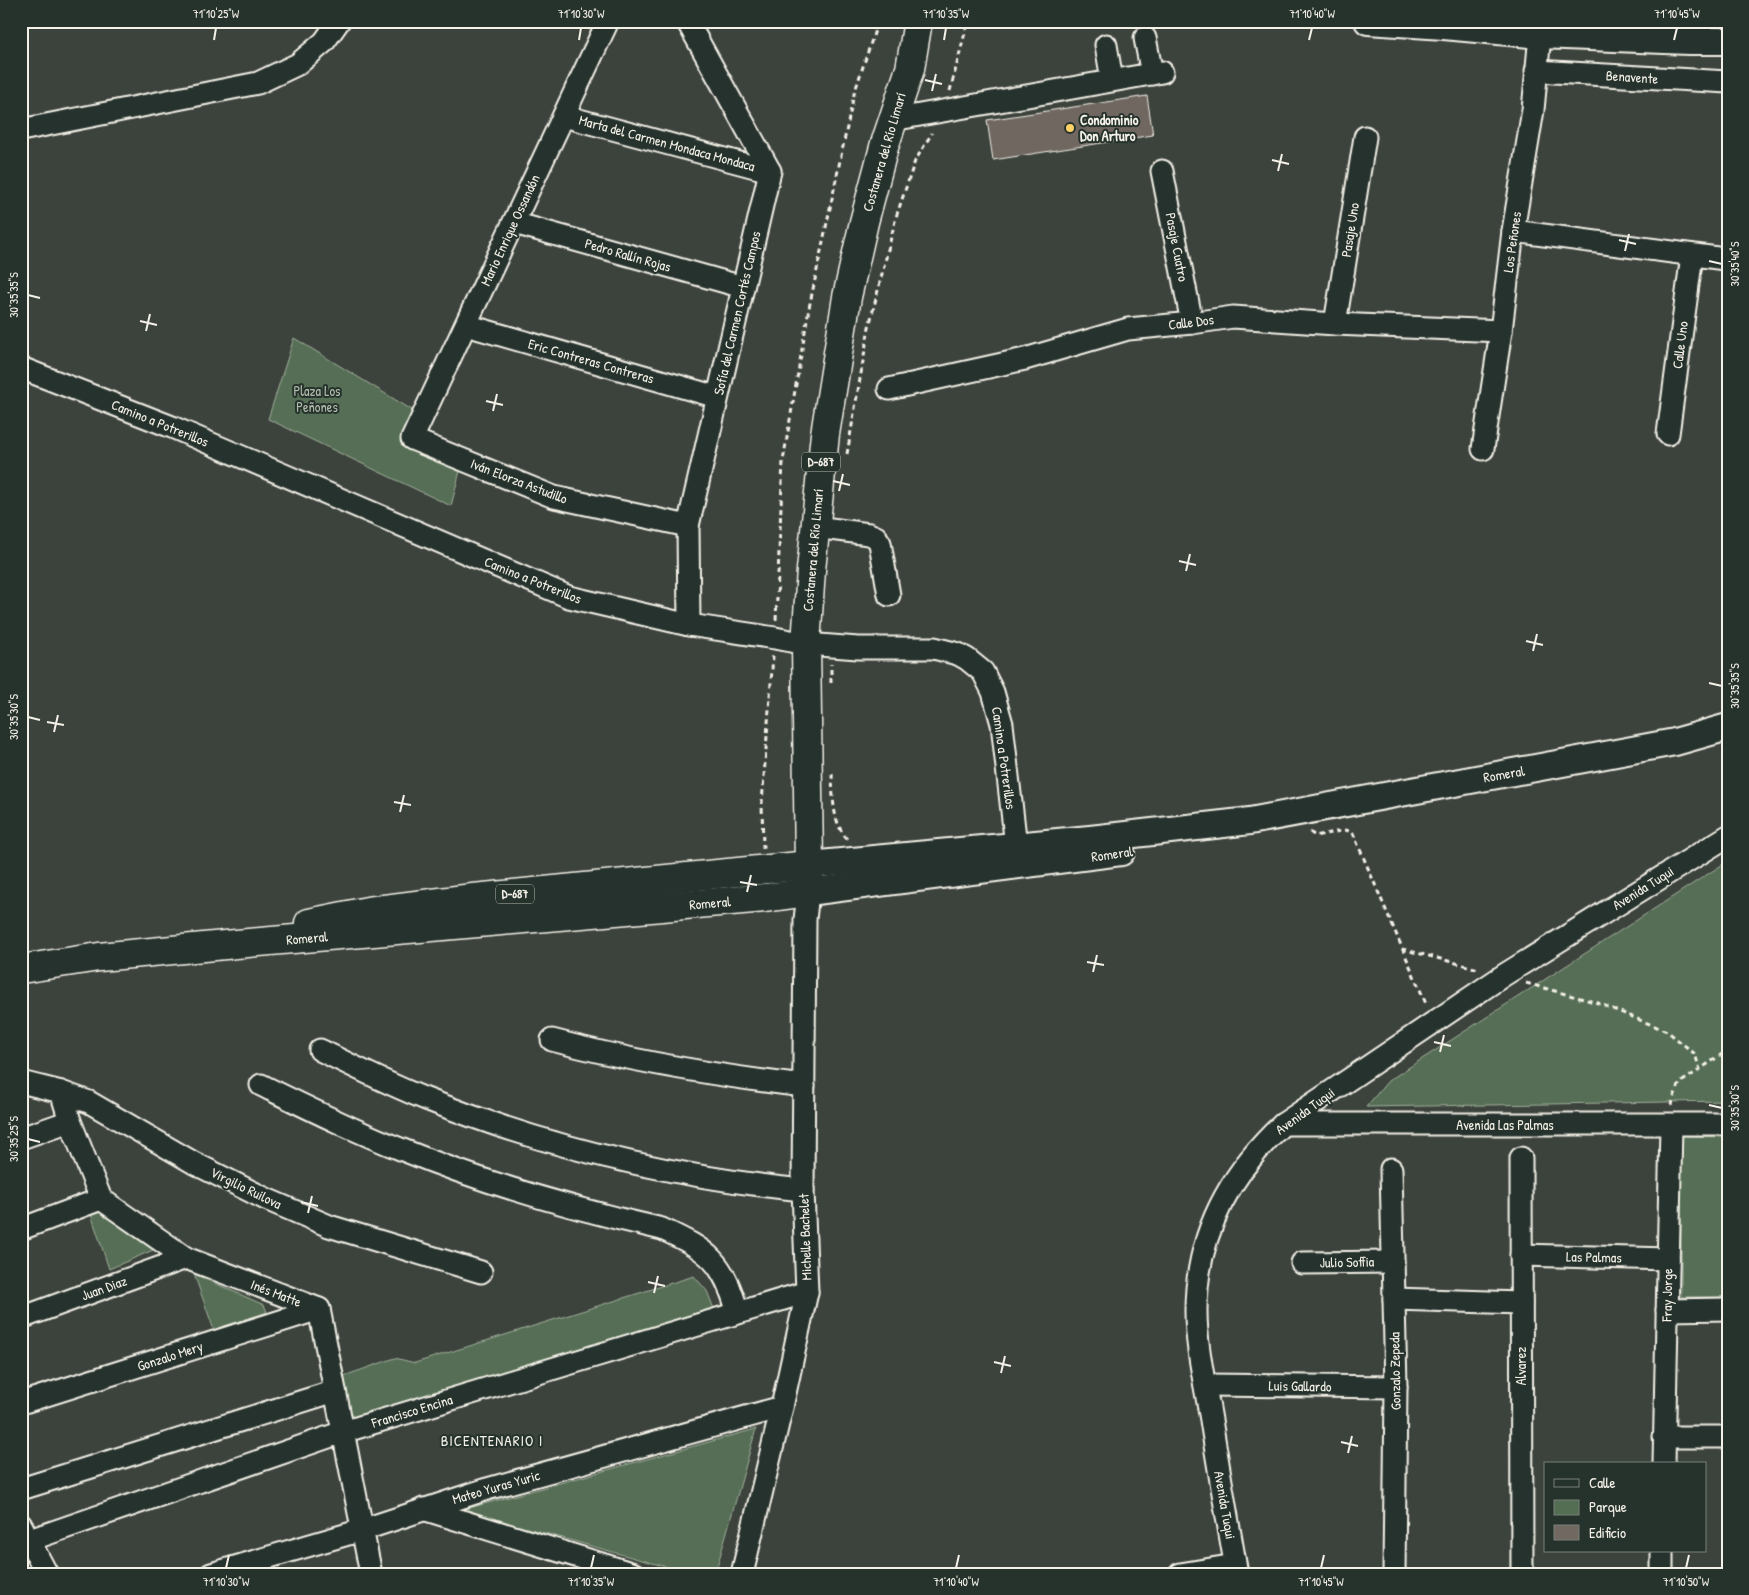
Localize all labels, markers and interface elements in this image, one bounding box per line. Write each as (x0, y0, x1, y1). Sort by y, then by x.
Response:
text: 71°10'25"W (193, 5, 240, 22)
text: 71°10'30"W (558, 5, 605, 22)
text: 71°10'35"W (923, 5, 970, 22)
text: 71°10'40"W (1289, 5, 1335, 22)
text: 71°10'45"W (1654, 5, 1700, 22)
street label: Benavente (1605, 65, 1659, 88)
street label: Costanera del Río Limarí (857, 90, 910, 214)
street label: Marta del Carmen Mondaca Mondaca (577, 110, 758, 175)
place label: Condominio Don Arturo (1080, 110, 1139, 145)
marker: Condominio Don Arturo (1064, 122, 1076, 134)
street label: Mario Enrique Ossandón (475, 171, 545, 289)
street label: Pasaje Uno (1336, 201, 1364, 259)
street label: Los Peñones (1498, 210, 1525, 273)
street label: Pasaje Cuatro (1161, 211, 1194, 284)
street label: Sofía del Carmen Cortés Campos (708, 229, 766, 397)
street label: Pedro Rallín Rojas (583, 233, 673, 277)
text: 30°35'40"S (1726, 241, 1743, 286)
text: 30°35'35"S (5, 272, 22, 318)
street label: Calle Dos (1167, 309, 1215, 334)
street label: Calle Uno (1667, 320, 1692, 370)
street label: Eric Contreras Contreras (526, 333, 656, 388)
park label: Plaza Los Peñones (294, 381, 340, 416)
street label: Camino a Potrerillos (109, 394, 212, 451)
road number: D-687 (802, 452, 840, 472)
street label: Iván Elorza Astudillo (468, 453, 571, 508)
street label: Costanera del Río Limarí (798, 488, 827, 612)
street label: Camino a Potrerillos (482, 551, 585, 608)
text: 30°35'35"S (1726, 663, 1743, 709)
text: 30°35'30"S (5, 694, 22, 740)
street label: Camino a Potrerillos (988, 705, 1021, 810)
street label: Romeral (1482, 760, 1526, 786)
street label: Romeral (1090, 841, 1134, 866)
street label: Avenida Tuqui (1608, 861, 1678, 915)
road number: D-687 (496, 884, 534, 904)
street label: Romeral (688, 891, 732, 914)
street label: Romeral (285, 926, 329, 949)
street label: Avenida Tuqui (1271, 1083, 1339, 1139)
text: 30°35'30"S (1726, 1085, 1743, 1131)
street label: Avenida Las Palmas (1456, 1115, 1554, 1134)
text: 30°35'25"S (5, 1116, 22, 1162)
street label: Virgilio Ruilova (207, 1162, 285, 1214)
street label: Michelle Bachelet (793, 1193, 816, 1281)
street label: Las Palmas (1566, 1247, 1622, 1266)
street label: Julio Soffia (1320, 1252, 1375, 1271)
street label: Fray Jorge (1657, 1268, 1677, 1323)
street label: Juan Diaz (78, 1271, 129, 1305)
street label: Inés Matte (248, 1274, 305, 1311)
street label: Gonzalo Zepeda (1384, 1331, 1406, 1410)
street label: Gonzalo Mery (135, 1336, 205, 1376)
street label: Alvarez (1511, 1347, 1530, 1385)
street label: Luis Gallardo (1268, 1375, 1332, 1396)
street label: Francisco Encina (368, 1389, 455, 1432)
district label: BICENTENARIO I (441, 1430, 543, 1451)
legend (1544, 1462, 1706, 1552)
street label: Mateo Yuras Yuric (450, 1465, 542, 1508)
street label: Avenida Tuqui (1209, 1469, 1241, 1541)
text: Calle (1589, 1472, 1616, 1493)
text: Parque (1589, 1496, 1627, 1517)
text: Edificio (1589, 1522, 1626, 1543)
text: 71°10'30"W (203, 1573, 250, 1590)
text: 71°10'35"W (568, 1573, 615, 1590)
text: 71°10'40"W (933, 1573, 979, 1590)
text: 71°10'45"W (1298, 1573, 1344, 1590)
text: 71°10'50"W (1663, 1573, 1710, 1590)

